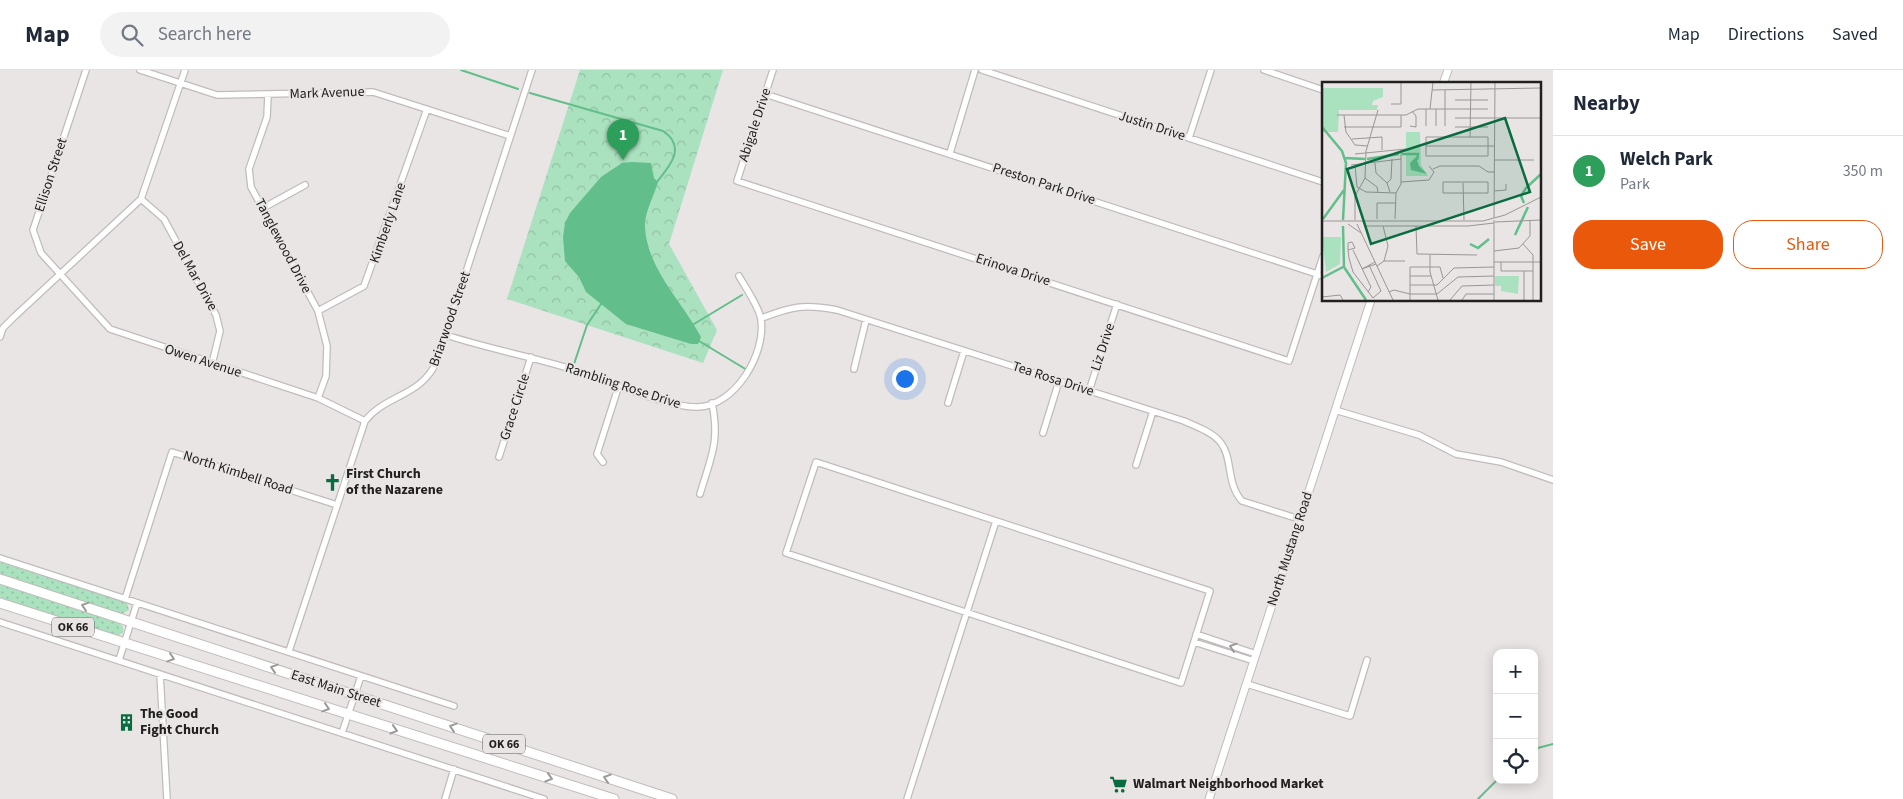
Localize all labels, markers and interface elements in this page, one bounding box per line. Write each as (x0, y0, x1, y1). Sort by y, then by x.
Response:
search box (100, 12, 450, 57)
text: Map (25, 17, 70, 52)
icon: search (118, 21, 146, 49)
text: Search here (158, 21, 251, 48)
text: Map (1668, 22, 1700, 47)
text: Directions (1728, 22, 1804, 47)
text: Saved (1832, 22, 1878, 47)
street label: Mark Avenue (289, 82, 365, 104)
inset map (1322, 82, 1540, 301)
street label: Abigale Drive (734, 86, 776, 164)
text: Nearby (1573, 88, 1640, 118)
street label: Justin Drive (1116, 106, 1188, 146)
pin: 1 (607, 119, 639, 160)
street label: Ellison Street (30, 135, 72, 215)
text: Welch Park (1620, 146, 1713, 173)
street label: Preston Park Drive (990, 158, 1098, 210)
text: 1 (1585, 160, 1593, 182)
text: 350 m (1843, 160, 1883, 182)
text: Park (1620, 173, 1650, 195)
street label: Kimberly Lane (365, 180, 411, 266)
street label: Tanglewood Drive (250, 195, 316, 297)
button: Save (1573, 220, 1723, 269)
button: Share (1733, 220, 1883, 269)
street label: Del Mar Drive (168, 237, 222, 315)
street label: Erinova Drive (973, 249, 1053, 291)
street label: Briarwood Street (424, 268, 476, 369)
street label: Liz Drive (1086, 320, 1120, 374)
street label: Owen Avenue (162, 339, 244, 383)
street label: Tea Rosa Drive (1010, 356, 1096, 402)
street label: Rambling Rose Drive (563, 358, 683, 414)
your location (892, 366, 918, 392)
street label: Grace Circle (495, 371, 535, 443)
street label: North Kimbell Road (180, 446, 296, 500)
place label: First Church of the Nazarene (346, 464, 443, 500)
church icon: First Church of the Nazarene (322, 472, 342, 492)
street label: North Mustang Road (1262, 489, 1318, 609)
one-way arrow (81, 602, 90, 612)
road number: OK 66 (52, 618, 94, 636)
one-way arrow (1229, 642, 1238, 652)
map controls (1493, 649, 1538, 784)
button: + (1493, 649, 1538, 694)
one-way arrow (166, 653, 175, 663)
one-way arrow (270, 664, 279, 674)
street label: East Main Street (288, 665, 384, 713)
button: − (1493, 694, 1538, 739)
one-way arrow (321, 702, 329, 712)
place label: The Good Fight Church (140, 704, 219, 740)
building icon: The Good Fight Church (116, 712, 136, 732)
one-way arrow (449, 723, 457, 733)
one-way arrow (389, 724, 397, 734)
road number: OK 66 (483, 734, 525, 754)
button: locate (1493, 739, 1538, 784)
one-way arrow (544, 773, 552, 783)
one-way arrow (604, 774, 612, 784)
supermarket icon: Walmart Neighborhood Market (1109, 774, 1129, 794)
place label: Walmart Neighborhood Market (1133, 774, 1324, 794)

